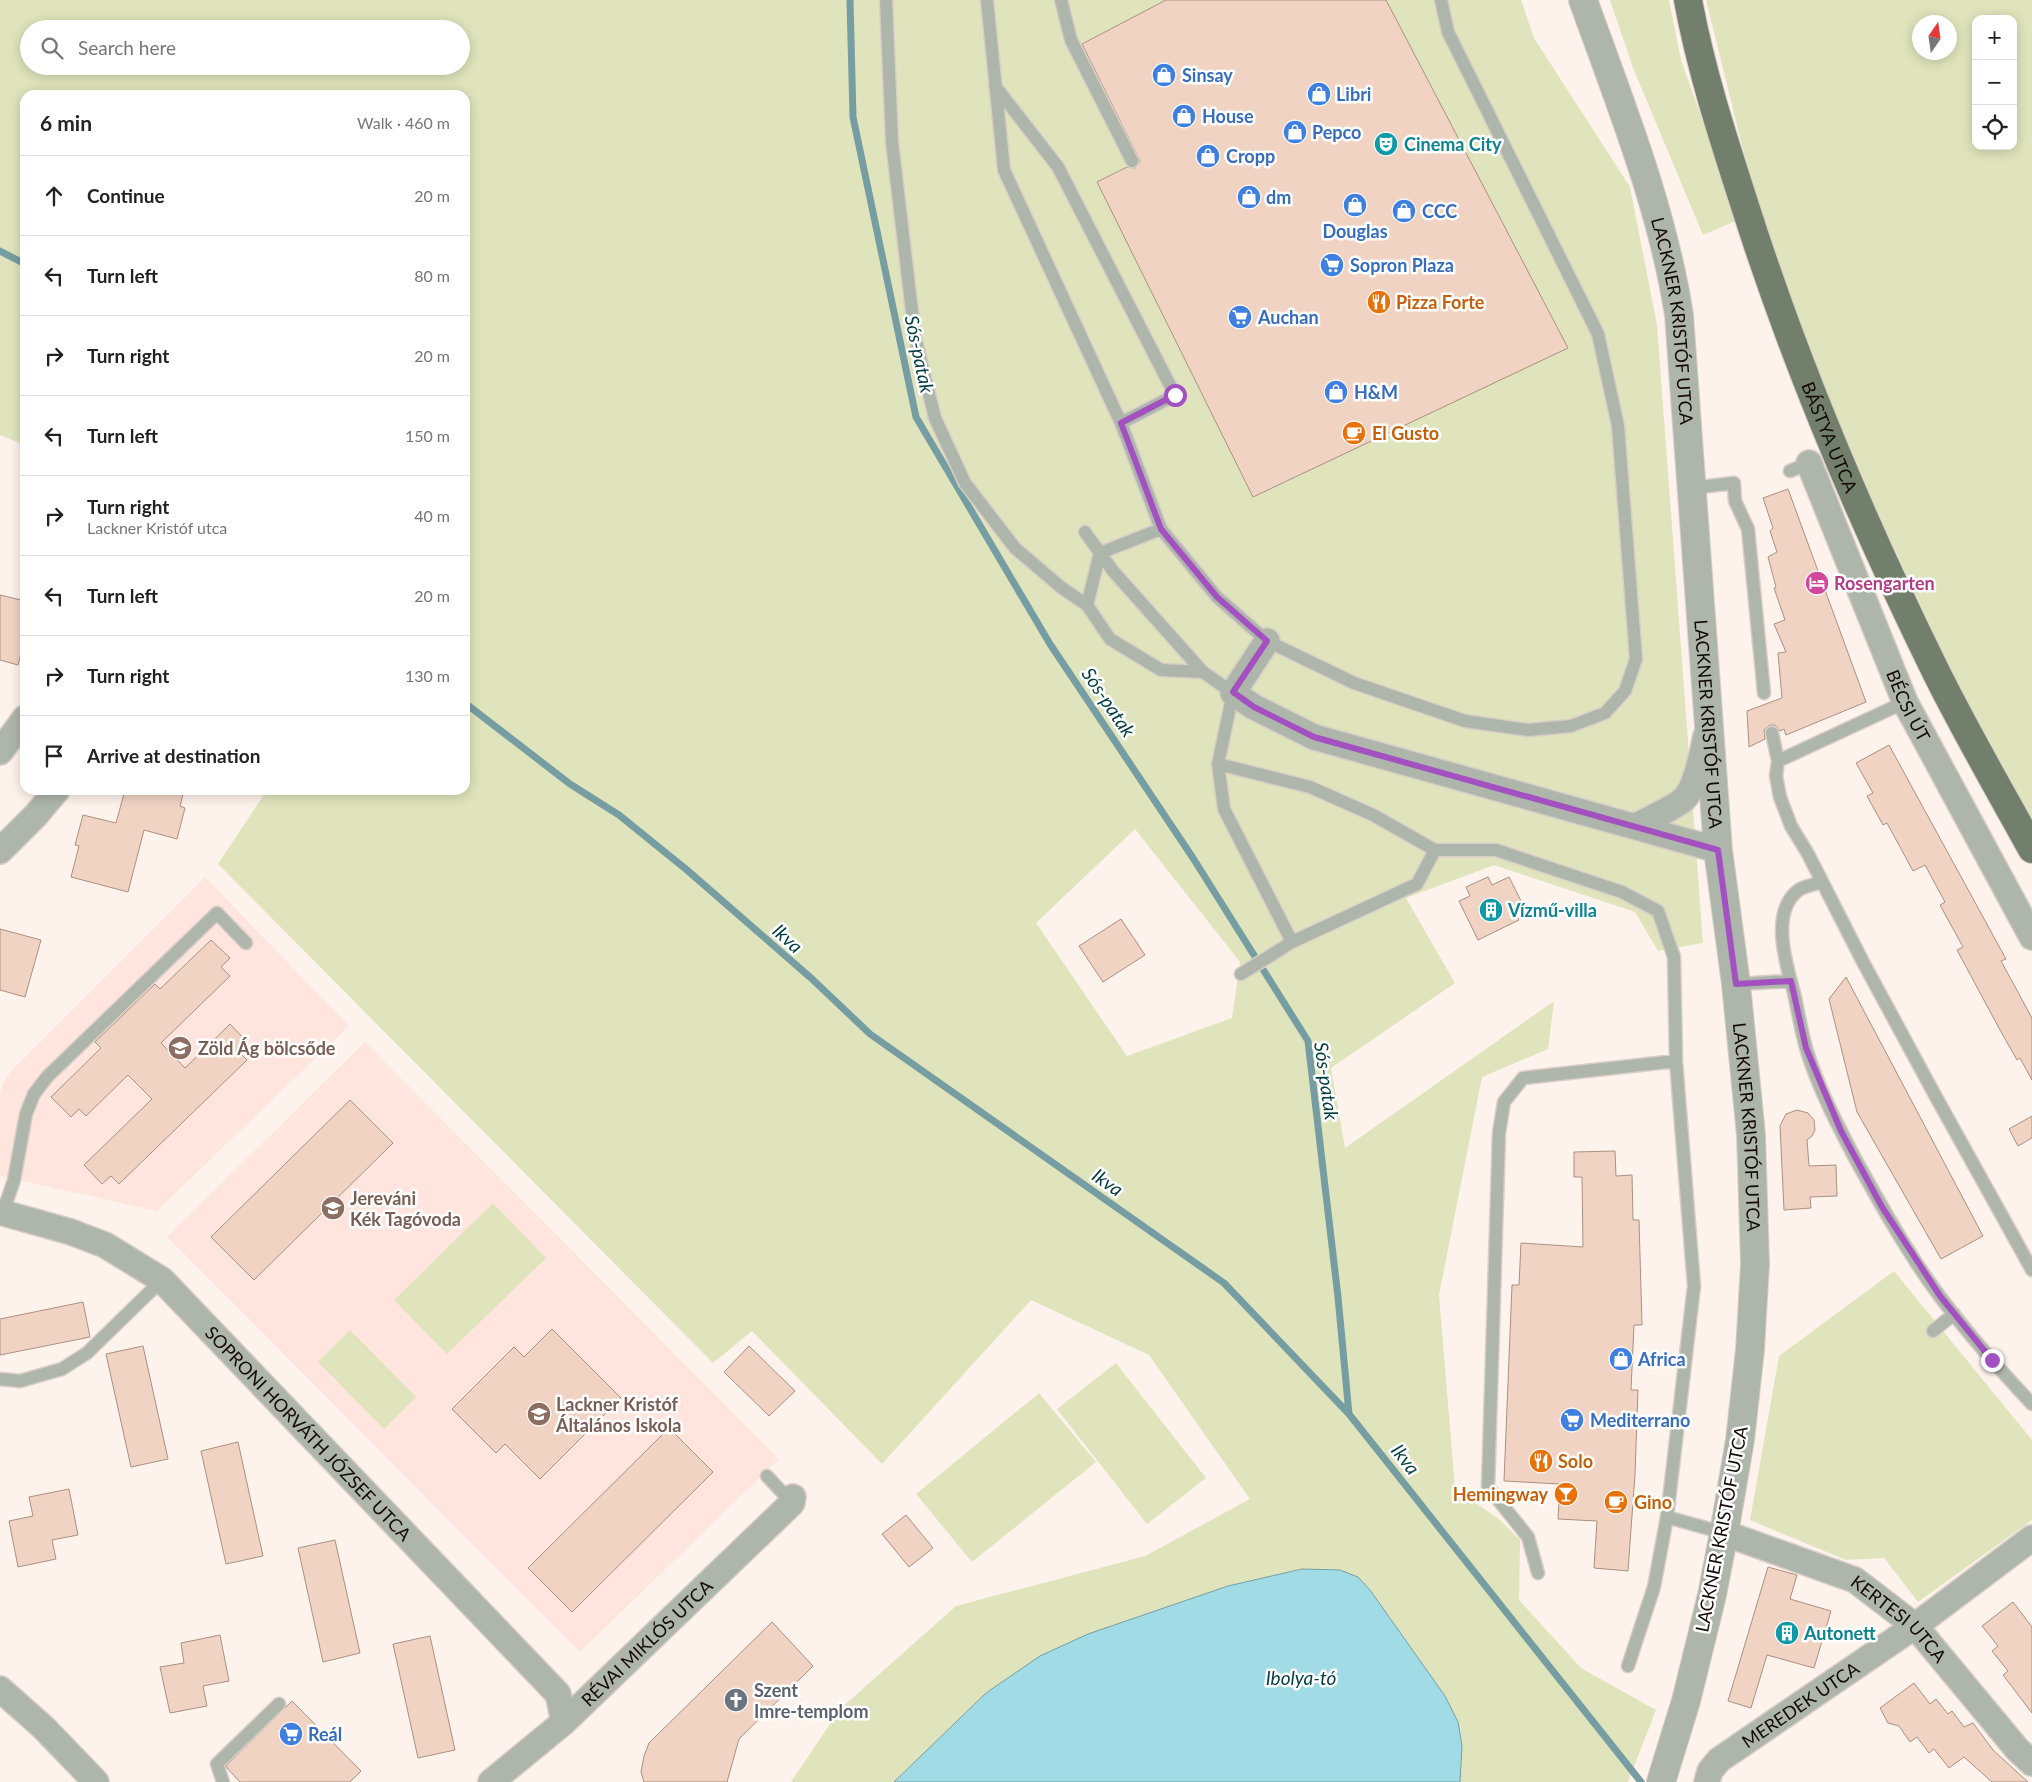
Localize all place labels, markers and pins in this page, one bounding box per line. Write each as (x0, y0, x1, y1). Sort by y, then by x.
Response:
shop icon: Sinsay (1151, 62, 1177, 88)
place label: Sinsay (1182, 64, 1233, 86)
shop icon: Libri (1306, 81, 1332, 107)
place label: Libri (1336, 83, 1371, 105)
shop icon: House (1171, 103, 1197, 129)
place label: House (1202, 105, 1254, 127)
shop icon: Pepco (1282, 119, 1308, 145)
place label: Pepco (1312, 121, 1361, 143)
theatre icon: Cinema City (1373, 131, 1399, 157)
place label: Cinema City (1404, 133, 1502, 155)
shop icon: Cropp (1195, 143, 1221, 169)
place label: Cropp (1226, 145, 1275, 167)
shop icon: dm (1236, 184, 1262, 210)
place label: dm (1266, 186, 1291, 208)
shop icon: Douglas (1342, 192, 1368, 218)
shop icon: CCC (1391, 198, 1417, 224)
place label: CCC (1422, 200, 1457, 222)
place label: Douglas (1322, 220, 1388, 242)
supermarket icon: Sopron Plaza (1319, 252, 1345, 278)
place label: Sopron Plaza (1350, 254, 1454, 276)
restaurant icon: Pizza Forte (1366, 289, 1392, 315)
place label: Pizza Forte (1396, 291, 1485, 313)
supermarket icon: Auchan (1227, 304, 1253, 330)
place label: Auchan (1257, 306, 1319, 328)
shop icon: H&M (1323, 379, 1349, 405)
place label: H&M (1354, 381, 1398, 403)
cafe icon: El Gusto (1341, 420, 1367, 446)
place label: El Gusto (1372, 422, 1439, 444)
hotel icon: Rosengarten (1804, 570, 1830, 596)
place label: Rosengarten (1834, 572, 1935, 594)
building icon: Vízmű-villa (1478, 897, 1504, 923)
place label: Vízmű-villa (1507, 899, 1597, 921)
school or university icon: Zöld Ág bölcsőde (167, 1035, 193, 1061)
place label: Zöld Ág bölcsőde (198, 1037, 336, 1059)
place label: Jereváni Kék Tagóvoda (350, 1187, 461, 1230)
school or university icon: Jereváni Kék Tagóvoda (320, 1195, 346, 1221)
shop icon: Africa (1608, 1346, 1634, 1372)
place label: Africa (1637, 1348, 1686, 1370)
place label: Lackner Kristóf Általános Iskola (555, 1393, 681, 1436)
school or university icon: Lackner Kristóf Általános Iskola (526, 1401, 552, 1427)
supermarket icon: Mediterrano (1559, 1407, 1585, 1433)
place label: Mediterrano (1590, 1409, 1690, 1431)
restaurant icon: Solo (1528, 1448, 1554, 1474)
place label: Solo (1558, 1450, 1593, 1472)
bar icon: Hemingway (1553, 1481, 1579, 1507)
place label: Hemingway (1453, 1483, 1549, 1505)
cafe icon: Gino (1603, 1489, 1629, 1515)
place label: Gino (1634, 1491, 1672, 1513)
building icon: Autonett (1774, 1620, 1800, 1646)
place label: Autonett (1803, 1622, 1876, 1644)
place label: Szent Imre-templom (754, 1679, 868, 1722)
church icon: Szent Imre-templom (723, 1687, 749, 1713)
supermarket icon: Reál (278, 1721, 304, 1747)
place label: Reál (308, 1723, 342, 1745)

